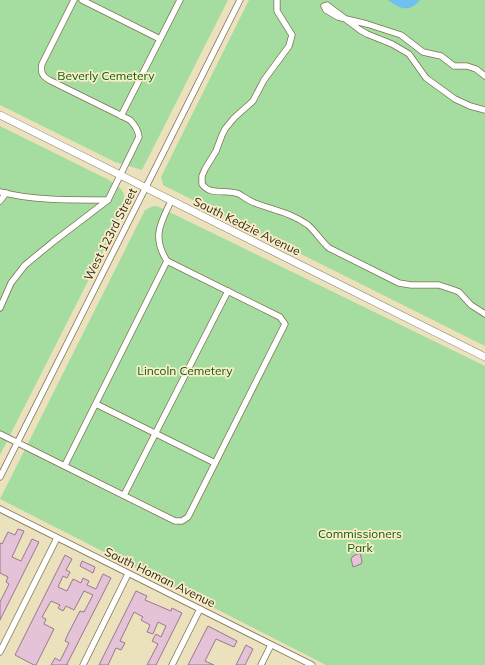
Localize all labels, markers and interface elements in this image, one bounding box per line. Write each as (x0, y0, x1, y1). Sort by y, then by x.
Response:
park label: Beverly Cemetery (57, 68, 155, 83)
street label: West 123rd Street (80, 185, 140, 283)
street label: South Kedzie Avenue (191, 194, 303, 258)
park label: Lincoln Cemetery (137, 363, 233, 378)
park label: Commissioners Park (318, 526, 402, 555)
street label: South Homan Avenue (102, 544, 218, 610)

